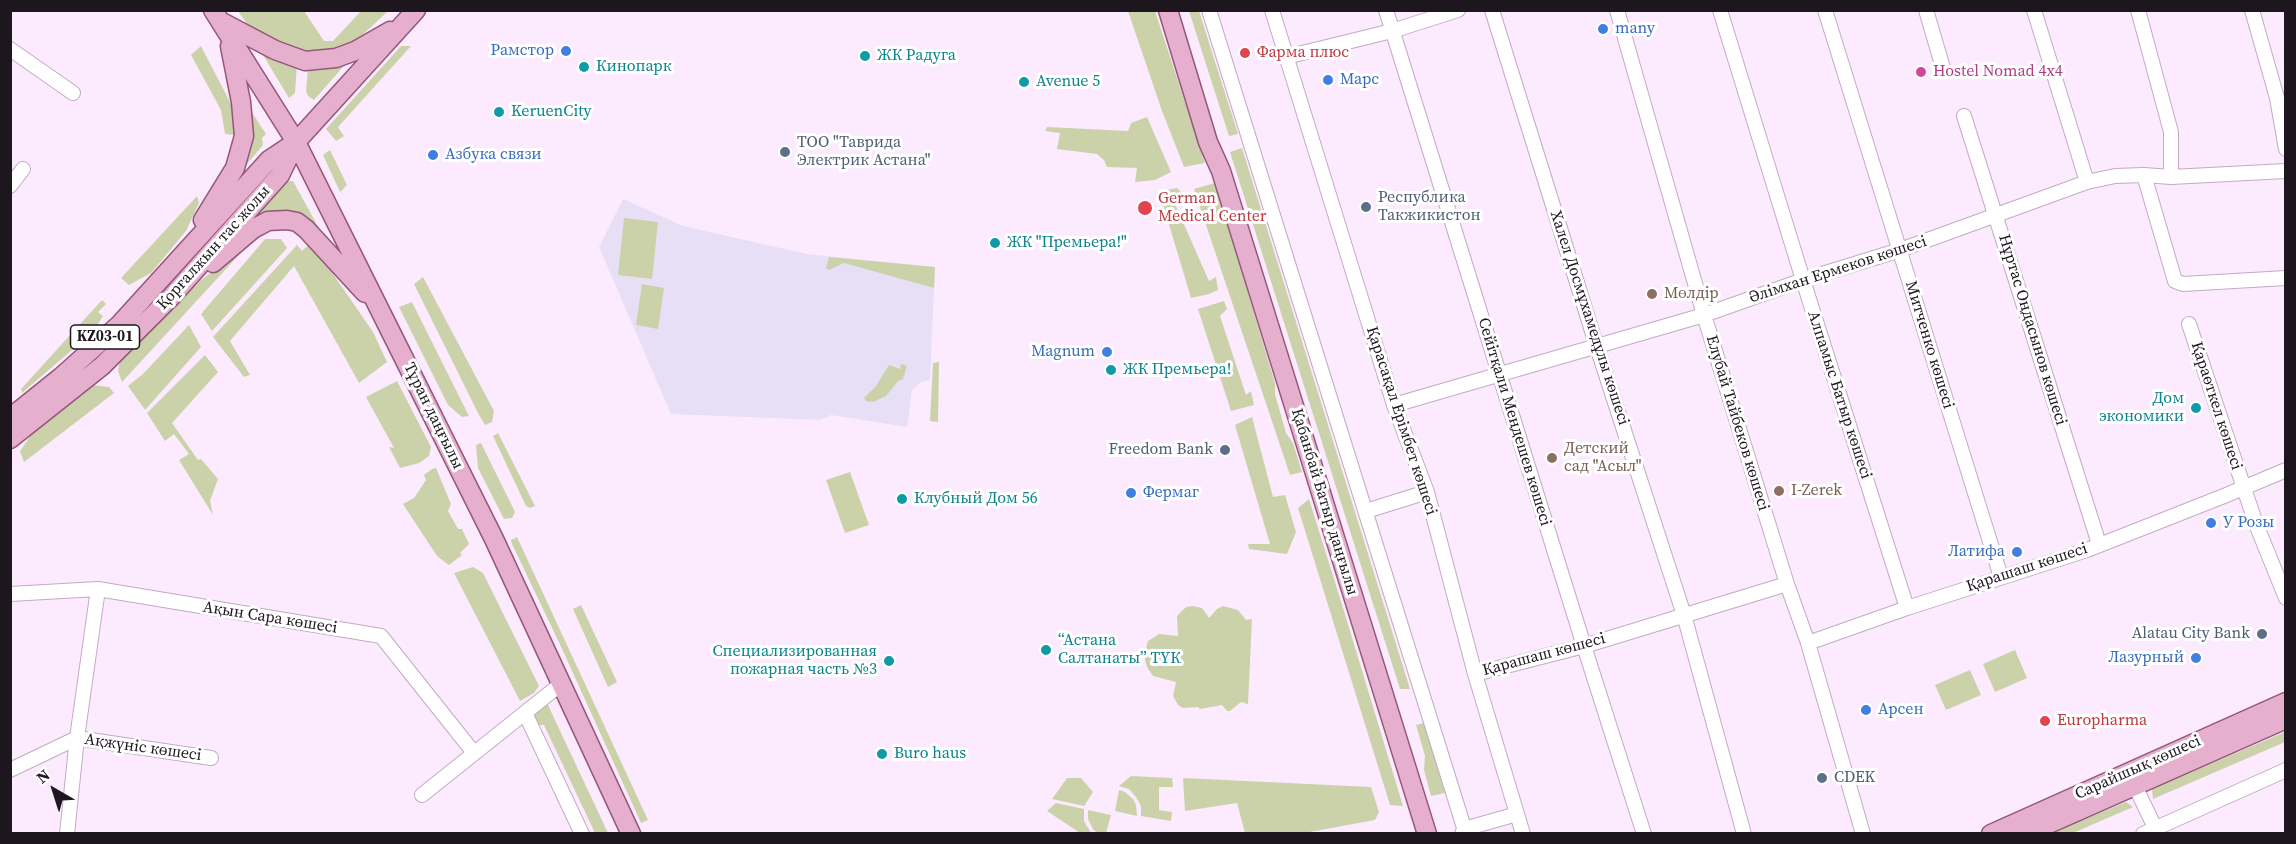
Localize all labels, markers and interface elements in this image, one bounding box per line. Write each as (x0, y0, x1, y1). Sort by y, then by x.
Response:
place label: many (1615, 19, 1655, 39)
marker: many (1596, 22, 1610, 36)
place label: Рамстор (491, 41, 554, 61)
place label: Фарма плюс (1257, 43, 1349, 63)
marker: Рамстор (559, 44, 573, 58)
place label: ЖК Радуга (877, 46, 956, 66)
marker: Фарма плюс (1238, 46, 1252, 60)
marker: ЖК Радуга (858, 49, 872, 63)
place label: Кинопарк (596, 57, 672, 77)
marker: Кинопарк (577, 60, 591, 74)
place label: Hostel Nomad 4x4 (1933, 62, 2063, 82)
marker: Hostel Nomad 4x4 (1914, 65, 1928, 79)
place label: Марс (1340, 70, 1379, 90)
place label: Avenue 5 (1036, 72, 1100, 92)
marker: Марс (1321, 73, 1335, 87)
marker: Avenue 5 (1017, 75, 1031, 89)
place label: KeruenCity (511, 102, 592, 122)
marker: KeruenCity (492, 105, 506, 119)
place label: ТОО "Таврида Электрик Астана" (797, 133, 931, 171)
place label: Азбука связи (445, 145, 542, 165)
marker: ТОО "Таврида Электрик Астана" (778, 145, 792, 159)
marker: Азбука связи (426, 148, 440, 162)
street label: Қорғалжын тас жолы (153, 182, 275, 314)
place label: Республика Такжикистон (1378, 188, 1481, 226)
place label: German Medical Center (1158, 189, 1267, 227)
marker: German Medical Center (1136, 199, 1154, 217)
marker: Республика Такжикистон (1359, 200, 1373, 214)
street label: Халел Досмұхамедұлы көшесі (1545, 208, 1633, 428)
street label: Әлімхан Ермеков көшесі (1747, 232, 1929, 308)
street label: Нұртас Оңдасынов көшесі (1994, 232, 2070, 428)
place label: ЖК "Премьера!" (1007, 233, 1127, 253)
marker: ЖК "Премьера!" (988, 236, 1002, 250)
street label: Митченко көшесі (1900, 279, 1958, 411)
place label: Мөлдір (1664, 284, 1719, 304)
marker: Мөлдір (1645, 287, 1659, 301)
street label: Алпамыс Батыр көшесі (1803, 308, 1875, 482)
street label: Сейітқали Меңдешев көшесі (1473, 316, 1555, 528)
street label: Қарасақал Ерімбет көшесі (1361, 324, 1441, 518)
road number: KZ03-01 (70, 325, 140, 349)
street label: Елубай Тайбеков көшесі (1701, 333, 1773, 513)
street label: Қараөткел көшесі (2186, 339, 2246, 473)
place label: Magnum (1031, 342, 1095, 362)
marker: Magnum (1100, 345, 1114, 359)
street label: Тұран даңғылы (399, 360, 467, 472)
place label: ЖК Премьера! (1123, 360, 1231, 380)
marker: ЖК Премьера! (1104, 363, 1118, 377)
place label: Дом экономики (2099, 389, 2184, 427)
marker: Дом экономики (2189, 401, 2203, 415)
street label: Қабанбай Батыр даңғылы (1286, 406, 1362, 598)
place label: Детский сад "Асыл" (1564, 439, 1641, 477)
place label: Freedom Bank (1109, 440, 1213, 460)
marker: Freedom Bank (1218, 443, 1232, 457)
marker: Детский сад "Асыл" (1545, 451, 1559, 465)
place label: I-Zerek (1791, 481, 1842, 501)
place label: Фермаг (1143, 483, 1199, 503)
marker: I-Zerek (1772, 484, 1786, 498)
marker: Фермаг (1124, 486, 1138, 500)
place label: Клубный Дом 56 (914, 489, 1038, 509)
marker: Клубный Дом 56 (895, 492, 909, 506)
place label: У Розы (2223, 513, 2274, 533)
marker: У Розы (2204, 516, 2218, 530)
street label: Қарашаш көшесі (1964, 539, 2090, 597)
place label: Латифа (1948, 542, 2005, 562)
marker: Латифа (2010, 545, 2024, 559)
street label: Ақын Сара көшесі (201, 598, 339, 638)
place label: Alatau City Bank (2132, 624, 2250, 644)
marker: Alatau City Bank (2255, 627, 2269, 641)
street label: Қарашаш көшесі (1481, 629, 1607, 681)
place label: “Астана Салтанаты” ТҮК (1058, 631, 1181, 669)
place label: Специализированная пожарная часть №3 (713, 642, 877, 680)
marker: “Астана Салтанаты” ТҮК (1039, 643, 1053, 657)
place label: Лазурный (2108, 648, 2184, 668)
marker: Лазурный (2189, 651, 2203, 665)
marker: Специализированная пожарная часть №3 (882, 654, 896, 668)
place label: Арсен (1878, 700, 1924, 720)
marker: Арсен (1859, 703, 1873, 717)
place label: Europharma (2057, 711, 2147, 731)
marker: Europharma (2038, 714, 2052, 728)
street label: Ақжүніс көшесі (83, 730, 203, 766)
street label: Сарайшық көшесі (2072, 732, 2204, 804)
place label: Buro haus (894, 744, 966, 764)
marker: Buro haus (875, 747, 889, 761)
north arrow (24, 760, 84, 820)
text: N (31, 764, 54, 788)
place label: CDEK (1834, 768, 1875, 788)
marker: CDEK (1815, 771, 1829, 785)

